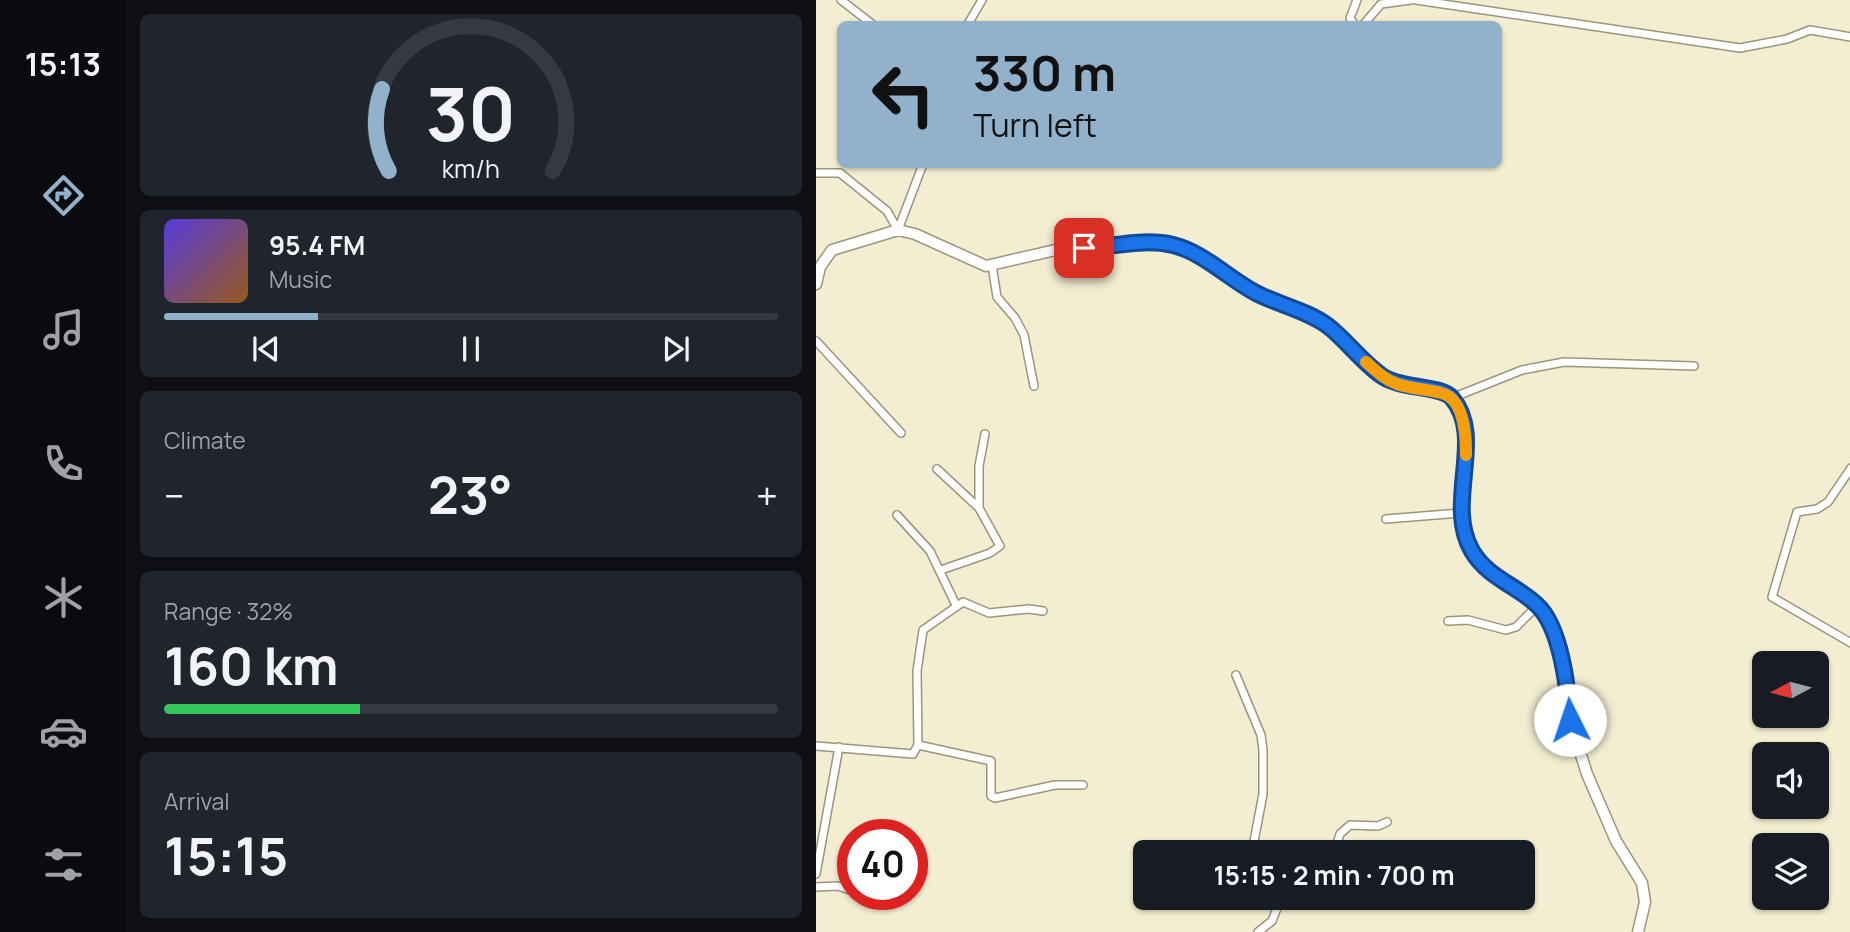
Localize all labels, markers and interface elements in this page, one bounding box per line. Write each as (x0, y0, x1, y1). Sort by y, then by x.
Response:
text: 330 m (973, 39, 1116, 106)
text: 15:13 (25, 42, 101, 86)
icon: left (858, 49, 949, 140)
text: 30 (426, 63, 516, 163)
text: Turn left (973, 103, 1097, 147)
text: km/h (442, 151, 500, 186)
icon: directions (39, 171, 88, 220)
pin (1054, 218, 1114, 278)
text: 95.4 FM (269, 227, 365, 263)
icon: arrive (1065, 229, 1103, 267)
text: Music (269, 263, 332, 295)
icon: music (39, 305, 88, 354)
icon: previous (247, 330, 285, 368)
icon: pause (452, 330, 490, 368)
icon: next (657, 330, 695, 368)
text: Climate (164, 424, 246, 456)
icon: phone (39, 439, 88, 488)
text: 23° (428, 459, 513, 530)
text: − (164, 469, 185, 521)
text: + (756, 469, 778, 521)
icon: climate (39, 573, 88, 622)
text: Range · 32% (164, 595, 293, 627)
text: 160 km (164, 630, 338, 701)
north arrow (1752, 651, 1829, 728)
map controls (1752, 651, 1829, 910)
position arrow (1533, 683, 1607, 757)
icon: car (39, 707, 88, 756)
button: sound (1752, 742, 1829, 819)
text: Arrival (164, 785, 230, 817)
speed limit sign: 40 (837, 819, 928, 910)
text: 15:15 (164, 820, 288, 891)
button: layers (1752, 833, 1829, 910)
icon: filters (39, 840, 88, 889)
text: 15:15 · 2 min · 700 m (1213, 857, 1455, 893)

